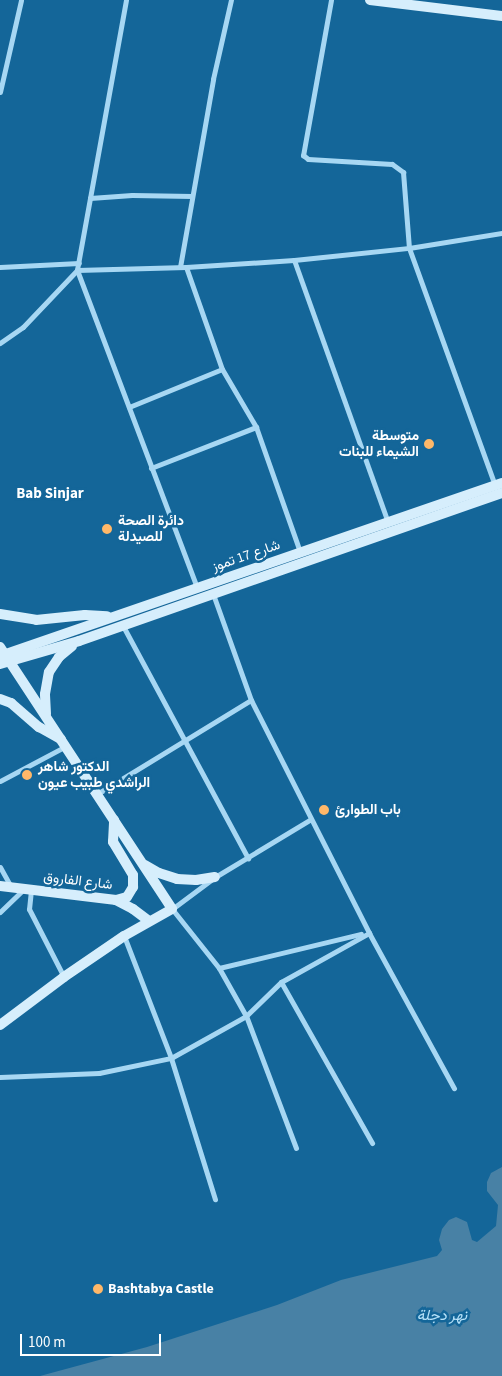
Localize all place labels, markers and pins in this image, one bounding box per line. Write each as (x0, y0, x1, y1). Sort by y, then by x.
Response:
place label: متوسطة الشيماء للبنات (339, 428, 419, 461)
marker: متوسطة الشيماء للبنات (423, 438, 435, 450)
place label: دائرة الصحة للصيدلة (118, 513, 184, 546)
marker: دائرة الصحة للصيدلة (100, 522, 114, 536)
place label: الدكتور شاهر الراشدي طبيب عيون (38, 759, 150, 792)
marker: الدكتور شاهر الراشدي طبيب عيون (20, 768, 34, 782)
place label: باب الطوارئ (335, 802, 401, 818)
marker: باب الطوارئ (317, 803, 331, 817)
place label: Bashtabya Castle (108, 1281, 214, 1297)
marker: Bashtabya Castle (92, 1283, 104, 1295)

